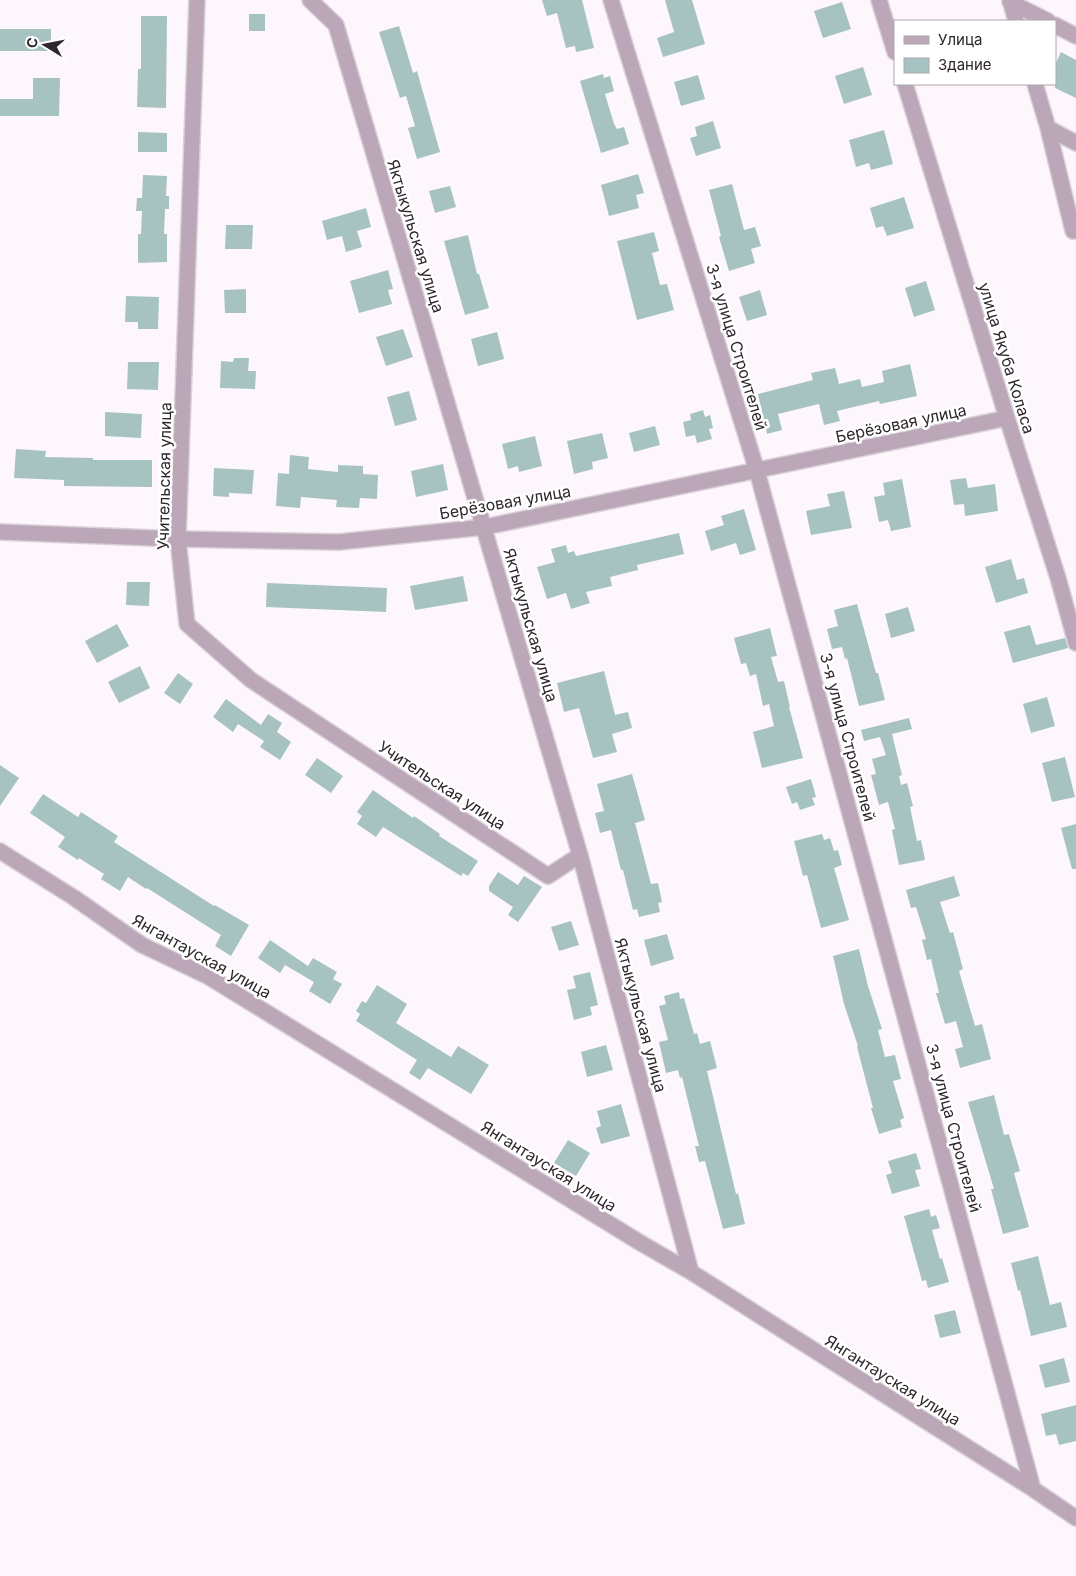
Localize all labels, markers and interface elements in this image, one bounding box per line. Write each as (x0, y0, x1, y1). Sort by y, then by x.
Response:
north arrow (20, 20, 70, 70)
legend (894, 20, 1056, 85)
text: Улица (938, 30, 982, 49)
text: С (22, 36, 41, 49)
text: Здание (938, 55, 992, 74)
street label: Яктыкульская улица (383, 157, 449, 315)
street label: 3-я улица Строителей (702, 261, 772, 433)
street label: улица Якуба Коласа (974, 280, 1040, 436)
street label: Берёзовая улица (834, 399, 968, 447)
street label: Учительская улица (153, 402, 175, 550)
street label: Берёзовая улица (438, 481, 572, 523)
street label: Яктыкульская улица (499, 546, 563, 704)
street label: 3-я улица Строителей (816, 651, 880, 823)
street label: Учительская улица (375, 736, 509, 834)
street label: Янгантауская улица (129, 910, 275, 1002)
street label: Яктыкульская улица (611, 936, 671, 1094)
street label: 3-я улица Строителей (922, 1042, 986, 1214)
street label: Янгантауская улица (478, 1116, 620, 1216)
street label: Янгантауская улица (822, 1330, 964, 1430)

